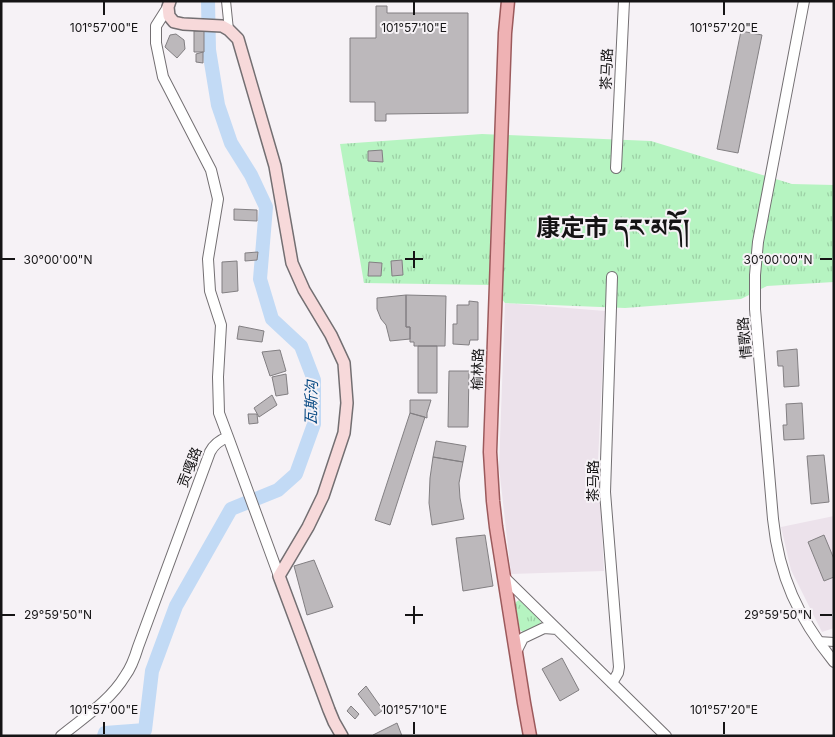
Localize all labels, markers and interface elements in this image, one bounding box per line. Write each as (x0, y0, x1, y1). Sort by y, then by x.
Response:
text: 101°57'00"E (70, 20, 138, 35)
text: 101°57'10"E (381, 20, 447, 35)
text: 101°57'20"E (690, 20, 758, 35)
street label: 茶马路 (597, 48, 615, 90)
district label: 康定市 དར་མདོ། (536, 209, 690, 248)
text: 30°00'00"N (24, 252, 92, 267)
text: 30°00'00"N (744, 252, 812, 267)
street label: 情歌路 (734, 316, 754, 360)
street label: 榆林路 (468, 348, 486, 390)
water label: 瓦斯沟 (301, 378, 321, 426)
street label: 贡嘎路 (174, 444, 204, 490)
street label: 茶马路 (584, 460, 601, 502)
text: 29°59'50"N (24, 607, 92, 622)
text: 29°59'50"N (744, 607, 812, 622)
text: 101°57'00"E (70, 702, 138, 717)
text: 101°57'10"E (381, 702, 447, 717)
text: 101°57'20"E (690, 702, 758, 717)

